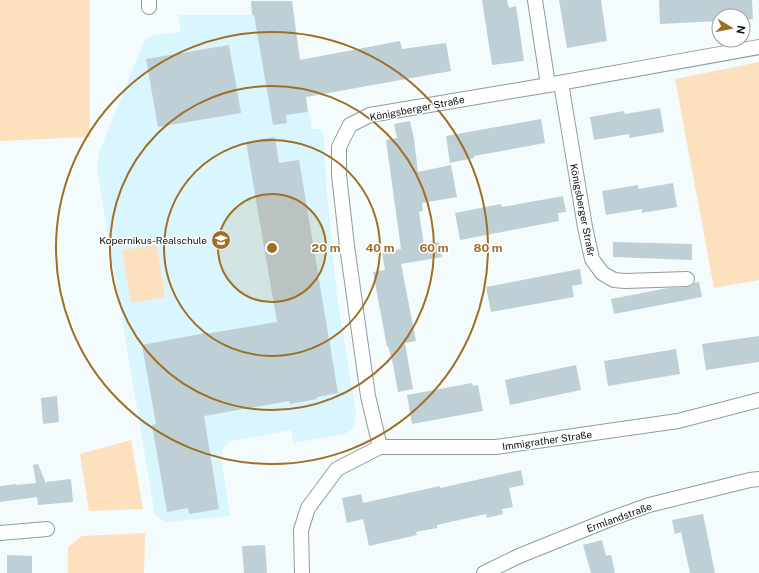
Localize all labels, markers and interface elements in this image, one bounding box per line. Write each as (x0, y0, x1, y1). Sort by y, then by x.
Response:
north arrow (711, 8, 751, 48)
text: N (734, 24, 748, 35)
street label: Königsberger Straße (369, 93, 466, 123)
street label: Königsberger Straßr (568, 163, 598, 258)
school or university icon: Kopernikus-Realschule (210, 229, 232, 251)
place label: Kopernikus-Realschule (99, 234, 207, 246)
centre of rings (265, 241, 279, 255)
text: 20 m (312, 241, 341, 255)
text: 40 m (365, 241, 395, 255)
text: 60 m (419, 241, 449, 255)
text: 80 m (473, 241, 503, 255)
street label: Immigrather Straße (501, 428, 593, 452)
street label: Ermlandstraße (585, 500, 654, 534)

